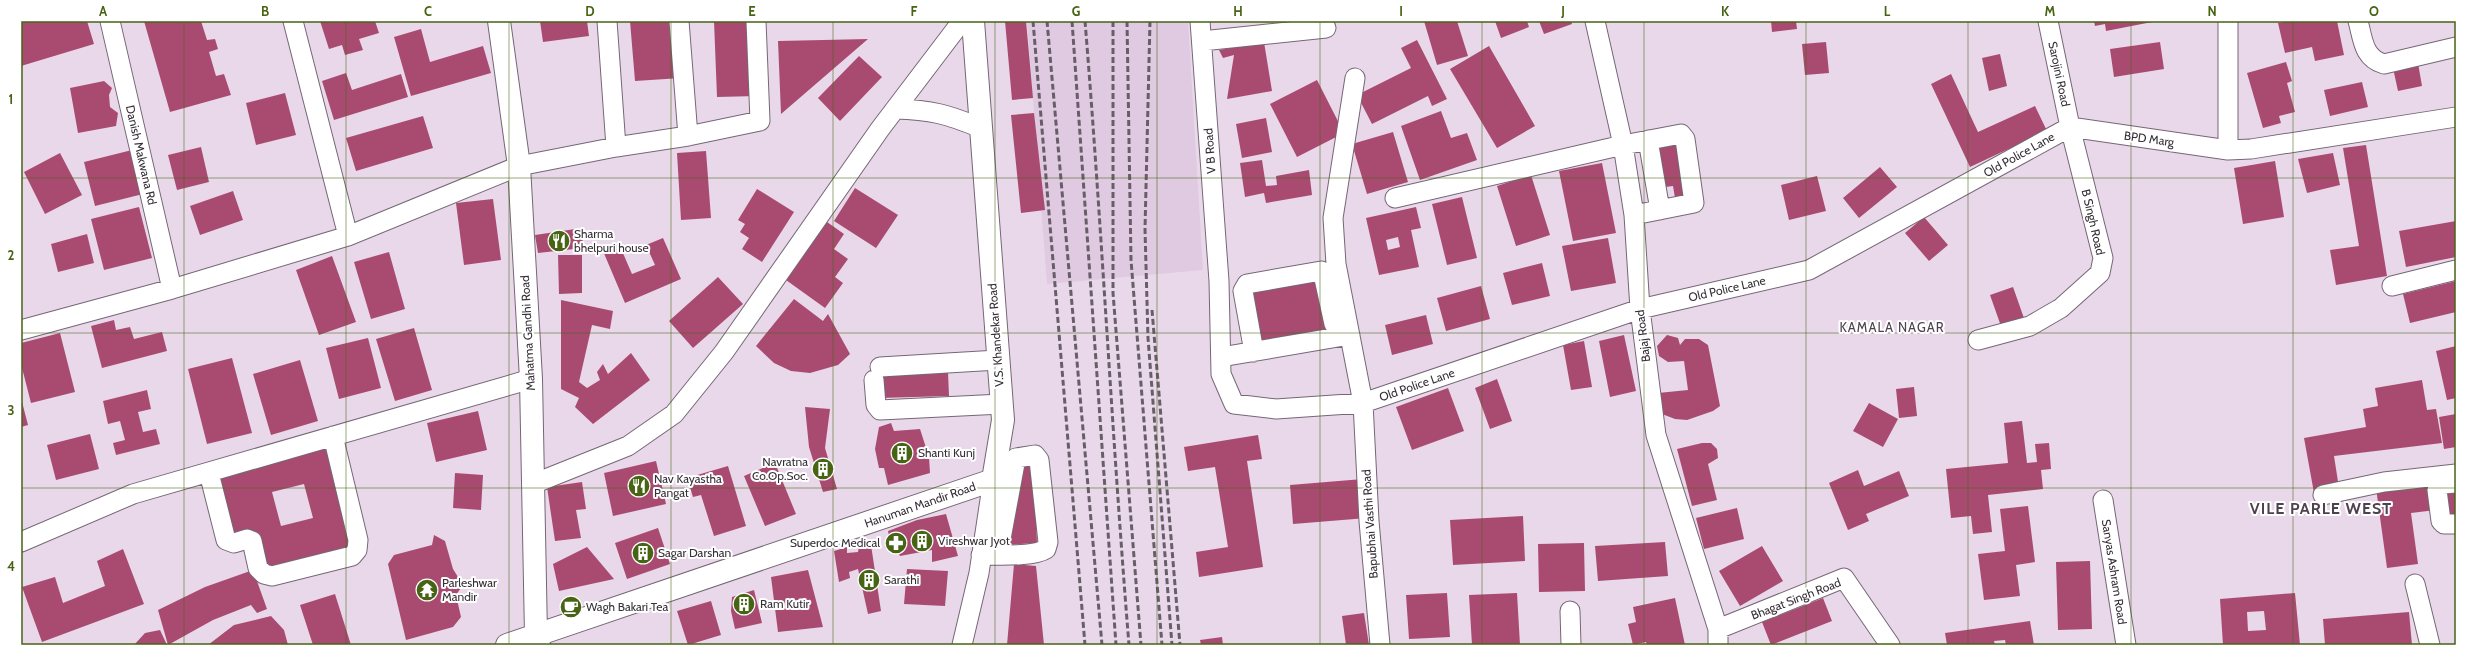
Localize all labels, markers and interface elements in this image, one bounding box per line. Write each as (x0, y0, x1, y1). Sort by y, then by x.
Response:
text: A (99, 3, 108, 19)
text: B (261, 3, 269, 19)
text: C (424, 3, 432, 19)
text: D (585, 3, 595, 19)
text: E (748, 3, 756, 19)
text: F (911, 3, 918, 19)
text: G (1072, 3, 1081, 19)
text: H (1233, 3, 1243, 19)
text: I (1399, 3, 1403, 19)
text: J (1560, 3, 1565, 19)
text: K (1721, 3, 1730, 19)
text: L (1884, 3, 1891, 19)
text: M (2045, 3, 2056, 19)
text: N (2207, 3, 2217, 19)
text: O (2369, 3, 2379, 19)
street label: Sarojini Road (2045, 40, 2074, 108)
text: 1 (9, 91, 13, 107)
street label: Danish Makwana Rd (123, 104, 160, 206)
street label: V B Road (1200, 128, 1219, 174)
street label: BPD Marg (2123, 128, 2176, 150)
street label: Old Police Lane (1981, 129, 2057, 180)
street label: B Singh Road (2079, 187, 2108, 256)
place label: Sharma bhelpuri house (574, 226, 649, 255)
restaurant icon: Sharma bhelpuri house (546, 228, 572, 254)
text: 2 (8, 247, 15, 263)
street label: Old Police Lane (1687, 272, 1767, 305)
street label: Mahatma Gandhi Road (517, 275, 538, 391)
street label: V.S. Khandekar Road (984, 283, 1007, 387)
street label: Bajaj Road (1632, 309, 1653, 363)
district label: KAMALA NAGAR (1840, 319, 1944, 335)
street label: Old Police Lane (1377, 365, 1457, 404)
text: 3 (7, 402, 15, 418)
building icon: Shanti Kunj (889, 440, 915, 466)
place label: Shanti Kunj (918, 445, 975, 460)
place label: Navratna Co.Op.Soc. (752, 454, 808, 483)
building icon: Navratna Co.Op.Soc. (810, 456, 836, 482)
street label: Bapubhai Vasthi Road (1358, 469, 1381, 579)
place label: Nav Kayastha Pangat (654, 471, 722, 500)
restaurant icon: Nav Kayastha Pangat (626, 473, 652, 499)
street label: Hanuman Mandir Road (862, 478, 977, 531)
district label: VILE PARLE WEST (2250, 499, 2392, 518)
street label: Sanyas Ashram Road (2099, 518, 2130, 626)
building icon: Vireshwar Jyot (909, 528, 935, 554)
pharmacy icon: Superdoc Medical (883, 530, 909, 556)
place label: Vireshwar Jyot (938, 533, 1010, 548)
place label: Superdoc Medical (790, 535, 880, 550)
building icon: Sagar Darshan (630, 540, 656, 566)
place label: Sagar Darshan (658, 545, 731, 560)
text: 4 (7, 558, 15, 574)
building icon: Sarathi (856, 567, 882, 593)
place label: Sarathi (884, 572, 919, 587)
street label: Bhagat Singh Road (1749, 574, 1843, 623)
place label: Parleshwar Mandir (442, 575, 497, 604)
temple icon: Parleshwar Mandir (414, 577, 440, 603)
building icon: Ram Kutir (731, 591, 757, 617)
cafe icon: Wagh Bakari Tea (558, 594, 584, 620)
place label: Ram Kutir (760, 596, 810, 611)
place label: Wagh Bakari Tea (586, 599, 668, 614)

